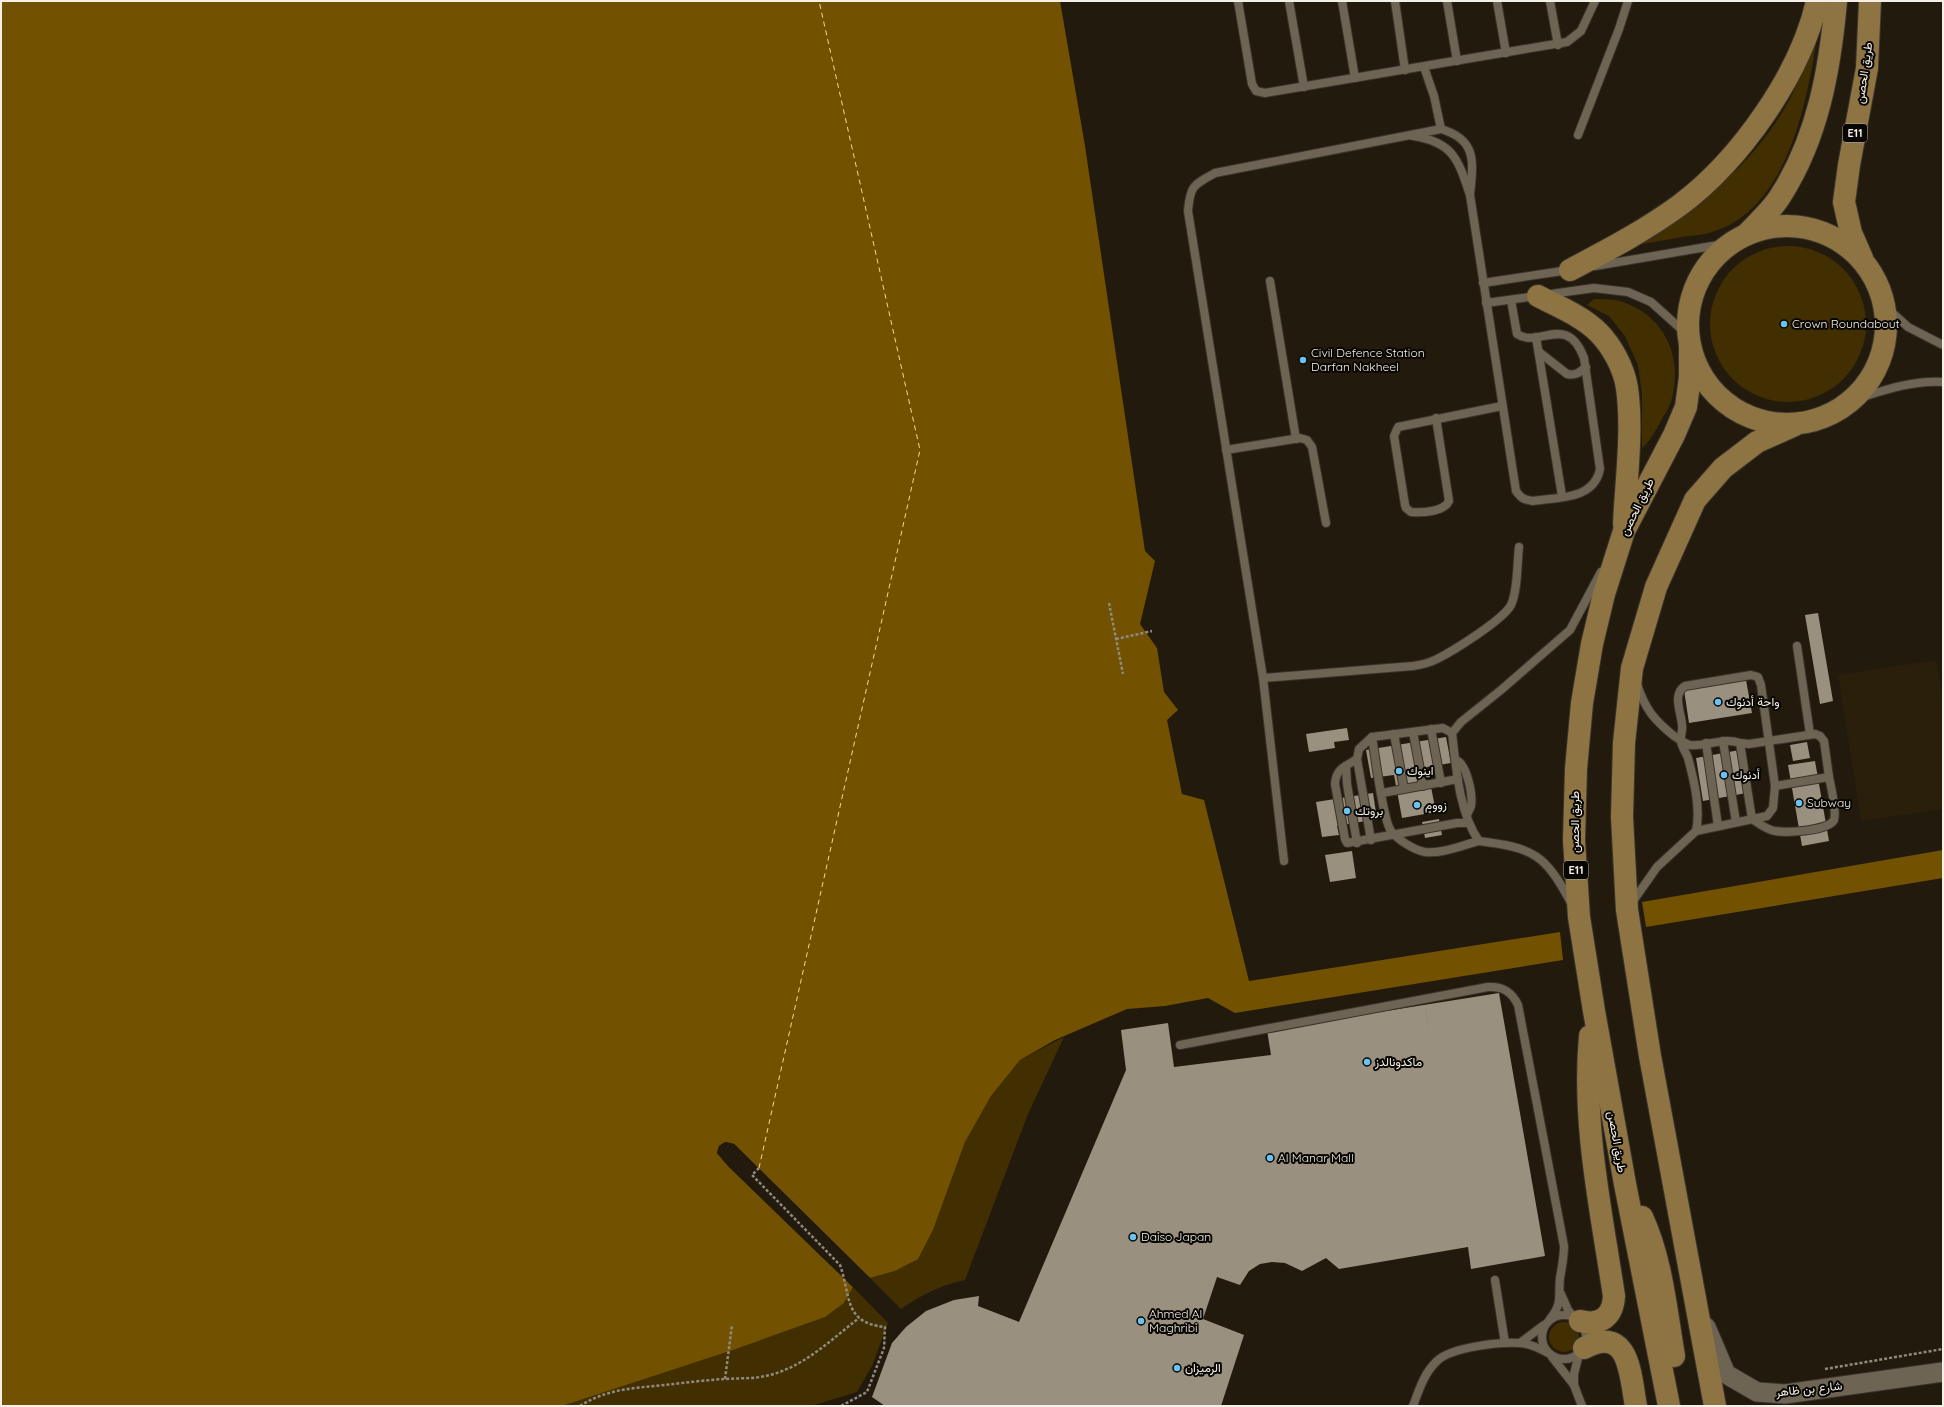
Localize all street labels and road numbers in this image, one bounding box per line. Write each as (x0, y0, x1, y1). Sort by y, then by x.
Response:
street label: طريق الحصن (1852, 41, 1876, 105)
road number: E11 (1843, 124, 1867, 142)
street label: طريق الحصن (1616, 475, 1658, 538)
street label: طريق الحصن (1567, 791, 1583, 853)
road number: E11 (1564, 861, 1588, 879)
street label: طريق الحصن (1604, 1110, 1630, 1174)
street label: شارع بن ظاهر (1774, 1378, 1843, 1402)

